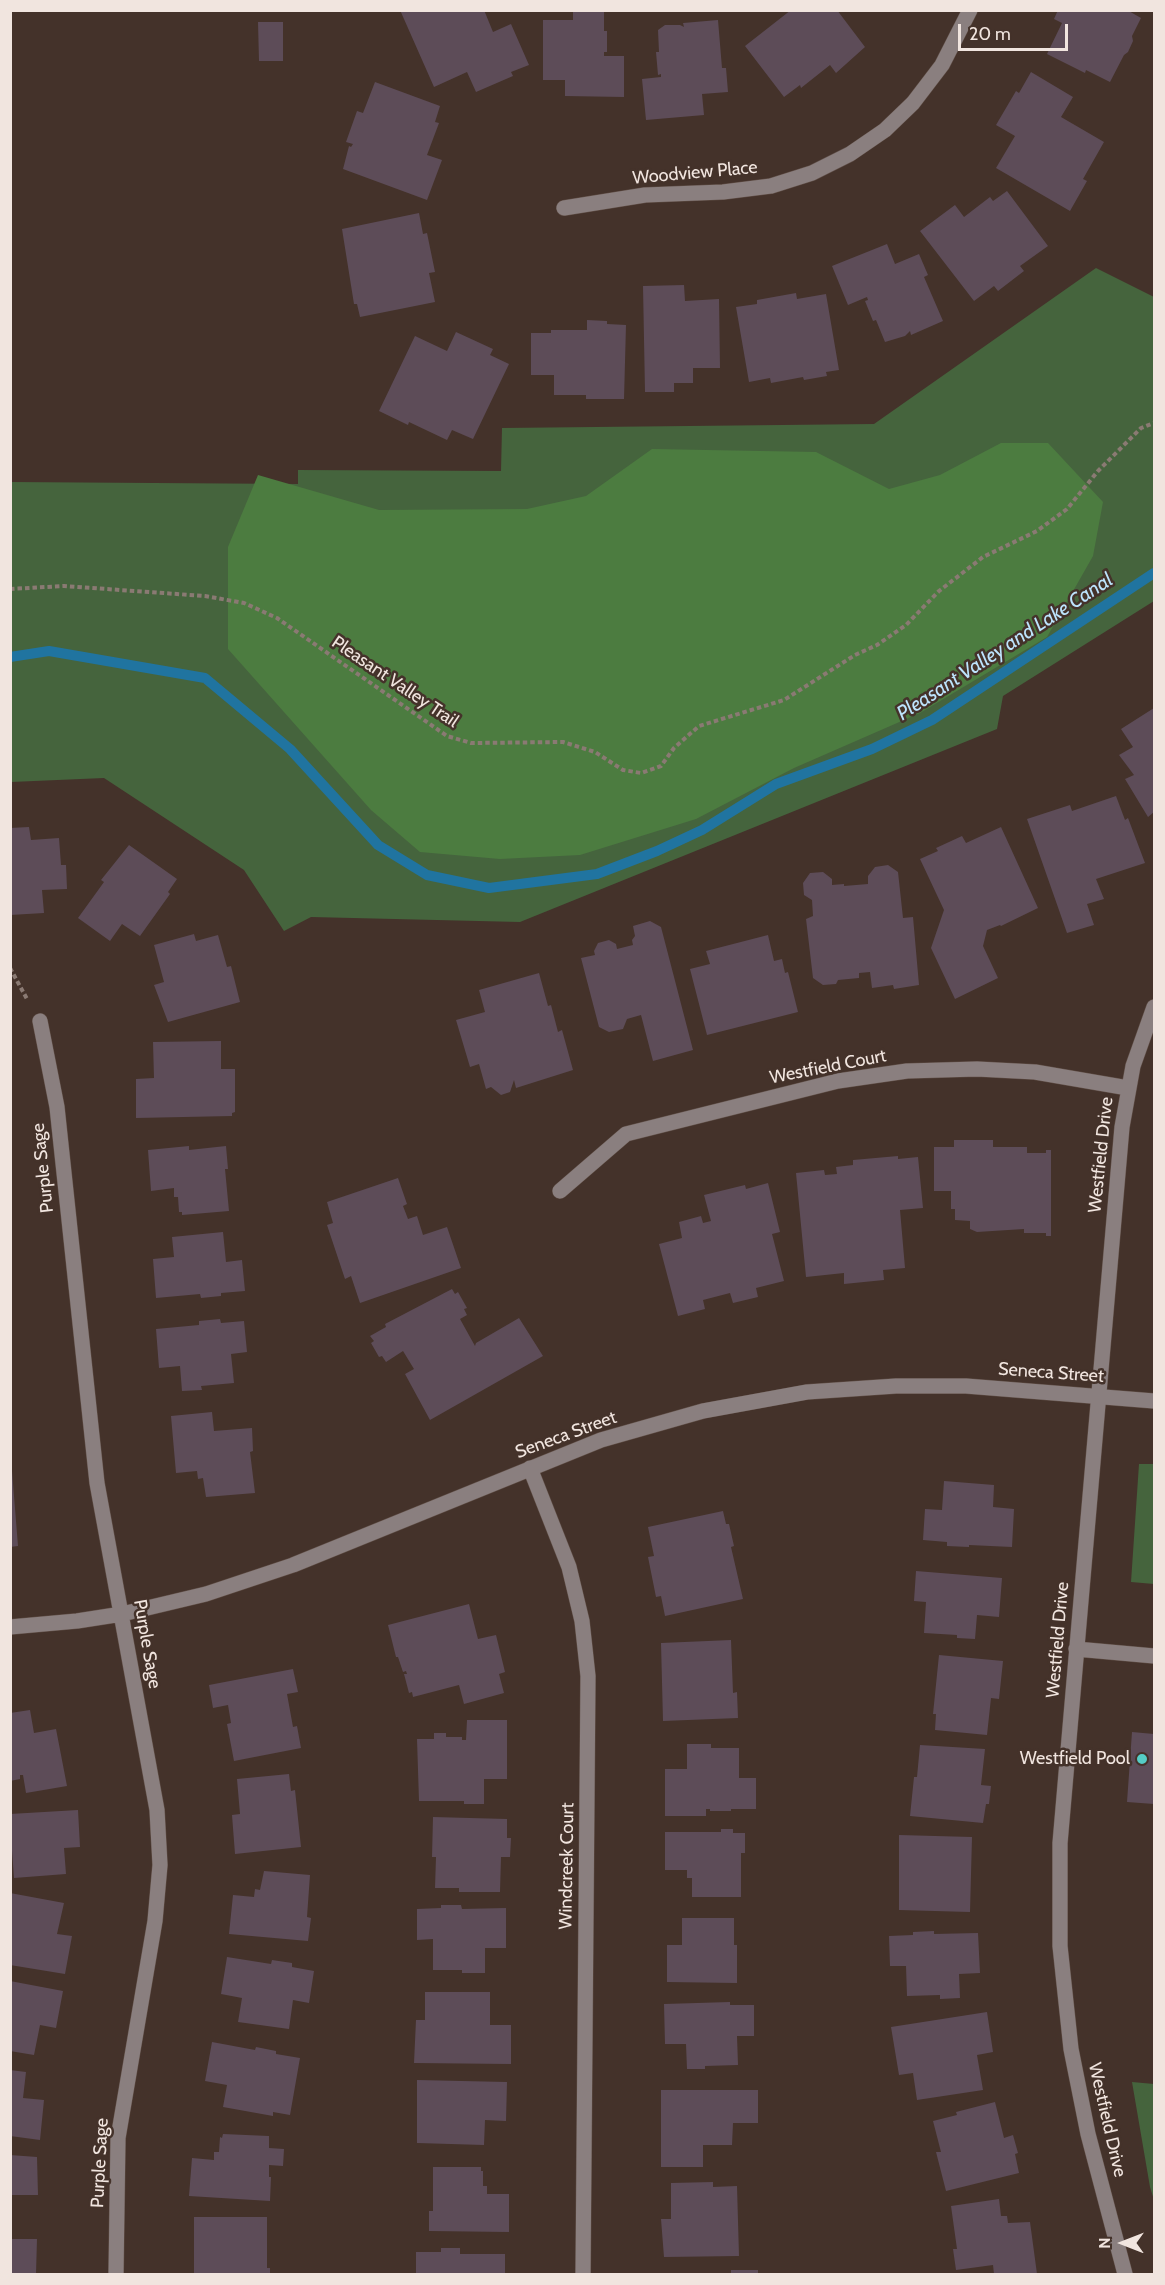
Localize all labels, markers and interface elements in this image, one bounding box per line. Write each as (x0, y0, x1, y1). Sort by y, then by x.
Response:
scale bar (961, 12, 1070, 50)
text: 20 m (969, 23, 1011, 45)
street label: Woodview Place (632, 157, 758, 189)
water label: Pleasant Valley and Lake Canal (893, 568, 1117, 726)
street label: Pleasant Valley Trail (328, 632, 462, 732)
street label: Westfield Court (768, 1045, 888, 1089)
street label: Westfield Drive (1084, 1096, 1118, 1214)
street label: Purple Sage (28, 1122, 58, 1214)
street label: Seneca Street (997, 1359, 1105, 1387)
street label: Seneca Street (512, 1407, 620, 1463)
street label: Westfield Drive (1042, 1581, 1074, 1699)
street label: Purple Sage (129, 1598, 165, 1690)
place label: Westfield Pool (1020, 1748, 1130, 1770)
marker: Westfield Pool (1135, 1752, 1149, 1766)
street label: Windcreek Court (555, 1802, 579, 1930)
street label: Westfield Drive (1083, 2061, 1131, 2179)
street label: Purple Sage (87, 2117, 113, 2209)
north arrow (1093, 2213, 1153, 2273)
text: N (1095, 2237, 1114, 2249)

